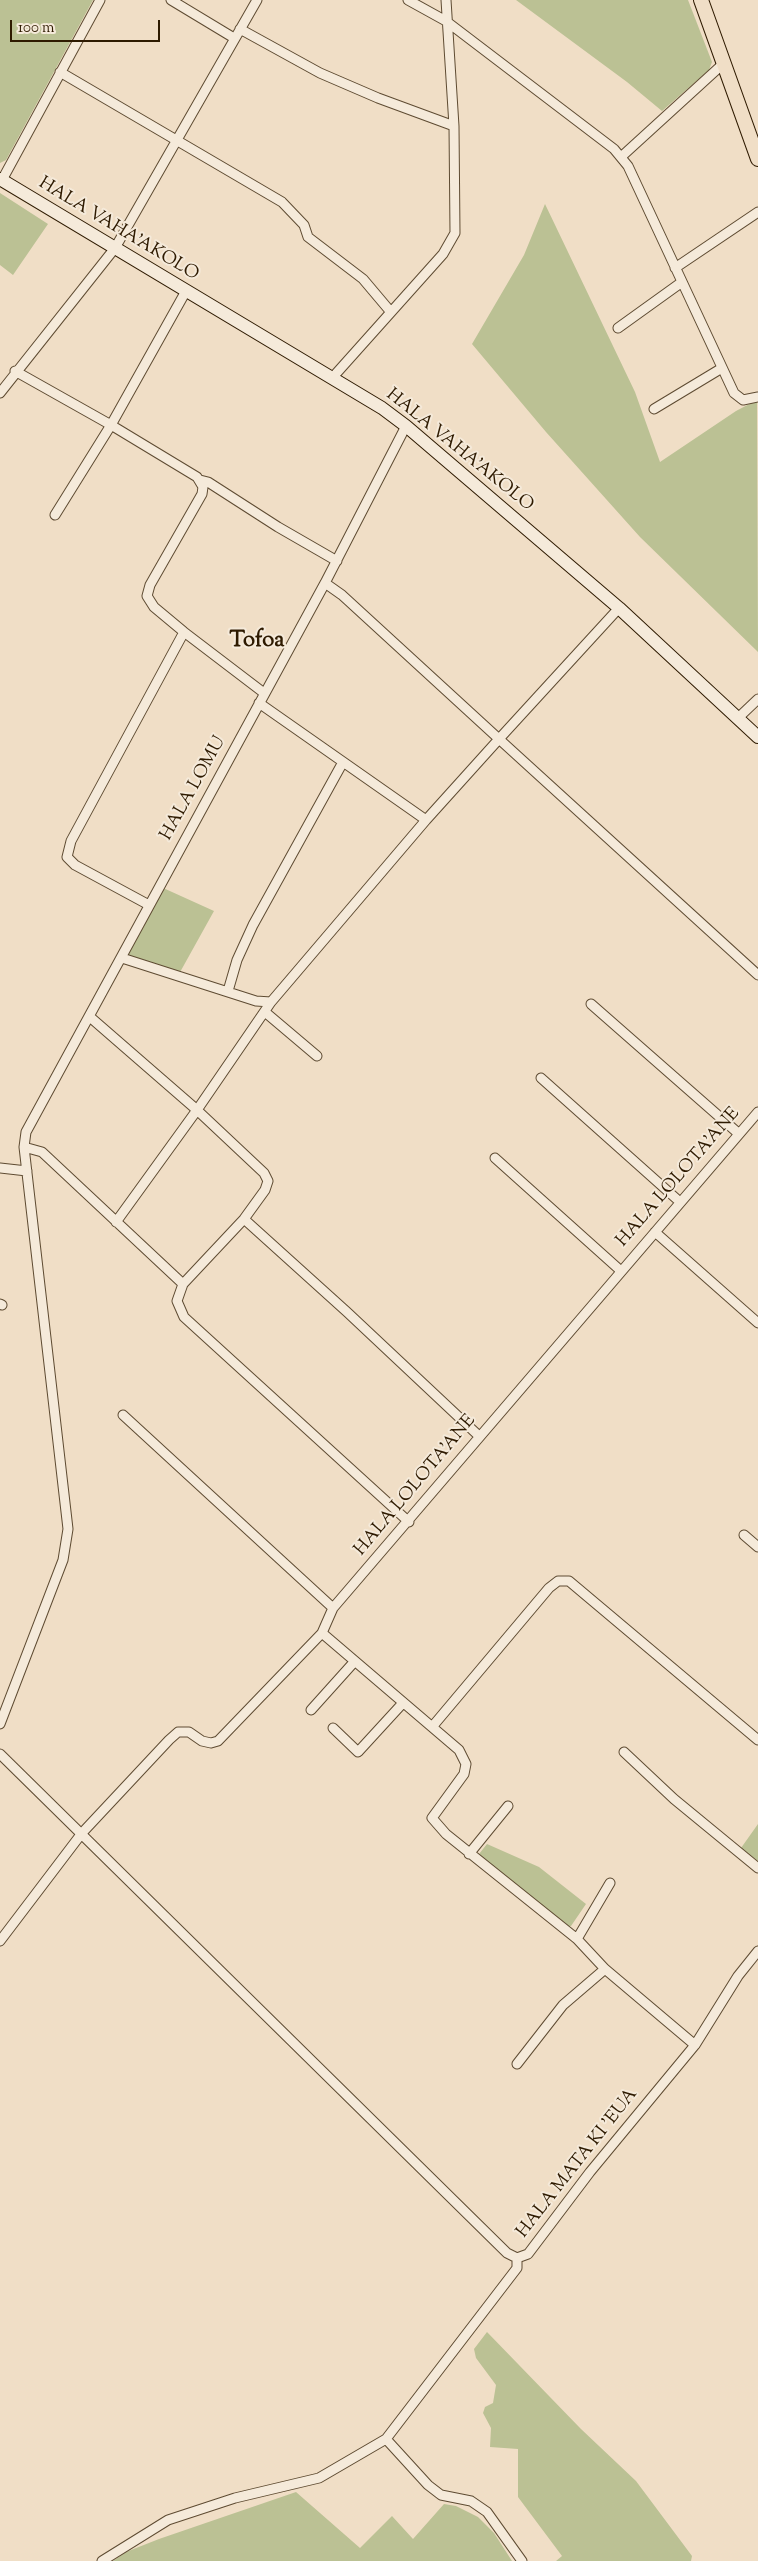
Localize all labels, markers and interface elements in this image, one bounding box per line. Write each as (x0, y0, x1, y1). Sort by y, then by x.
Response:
scale bar (12, 10, 162, 42)
text: 100 m (18, 18, 54, 39)
street label: HALA VAHA'AKOLO (34, 174, 202, 286)
street label: HALA VAHA'AKOLO (381, 385, 537, 517)
district label: Tofoa (230, 629, 284, 655)
street label: HALA LOMU (157, 733, 231, 845)
street label: HALA LOLOTA'ANE (613, 1104, 745, 1252)
street label: HALA LOLOTA'ANE (351, 1411, 481, 1561)
street label: HALA MATA KI 'EUA (513, 2085, 643, 2243)

